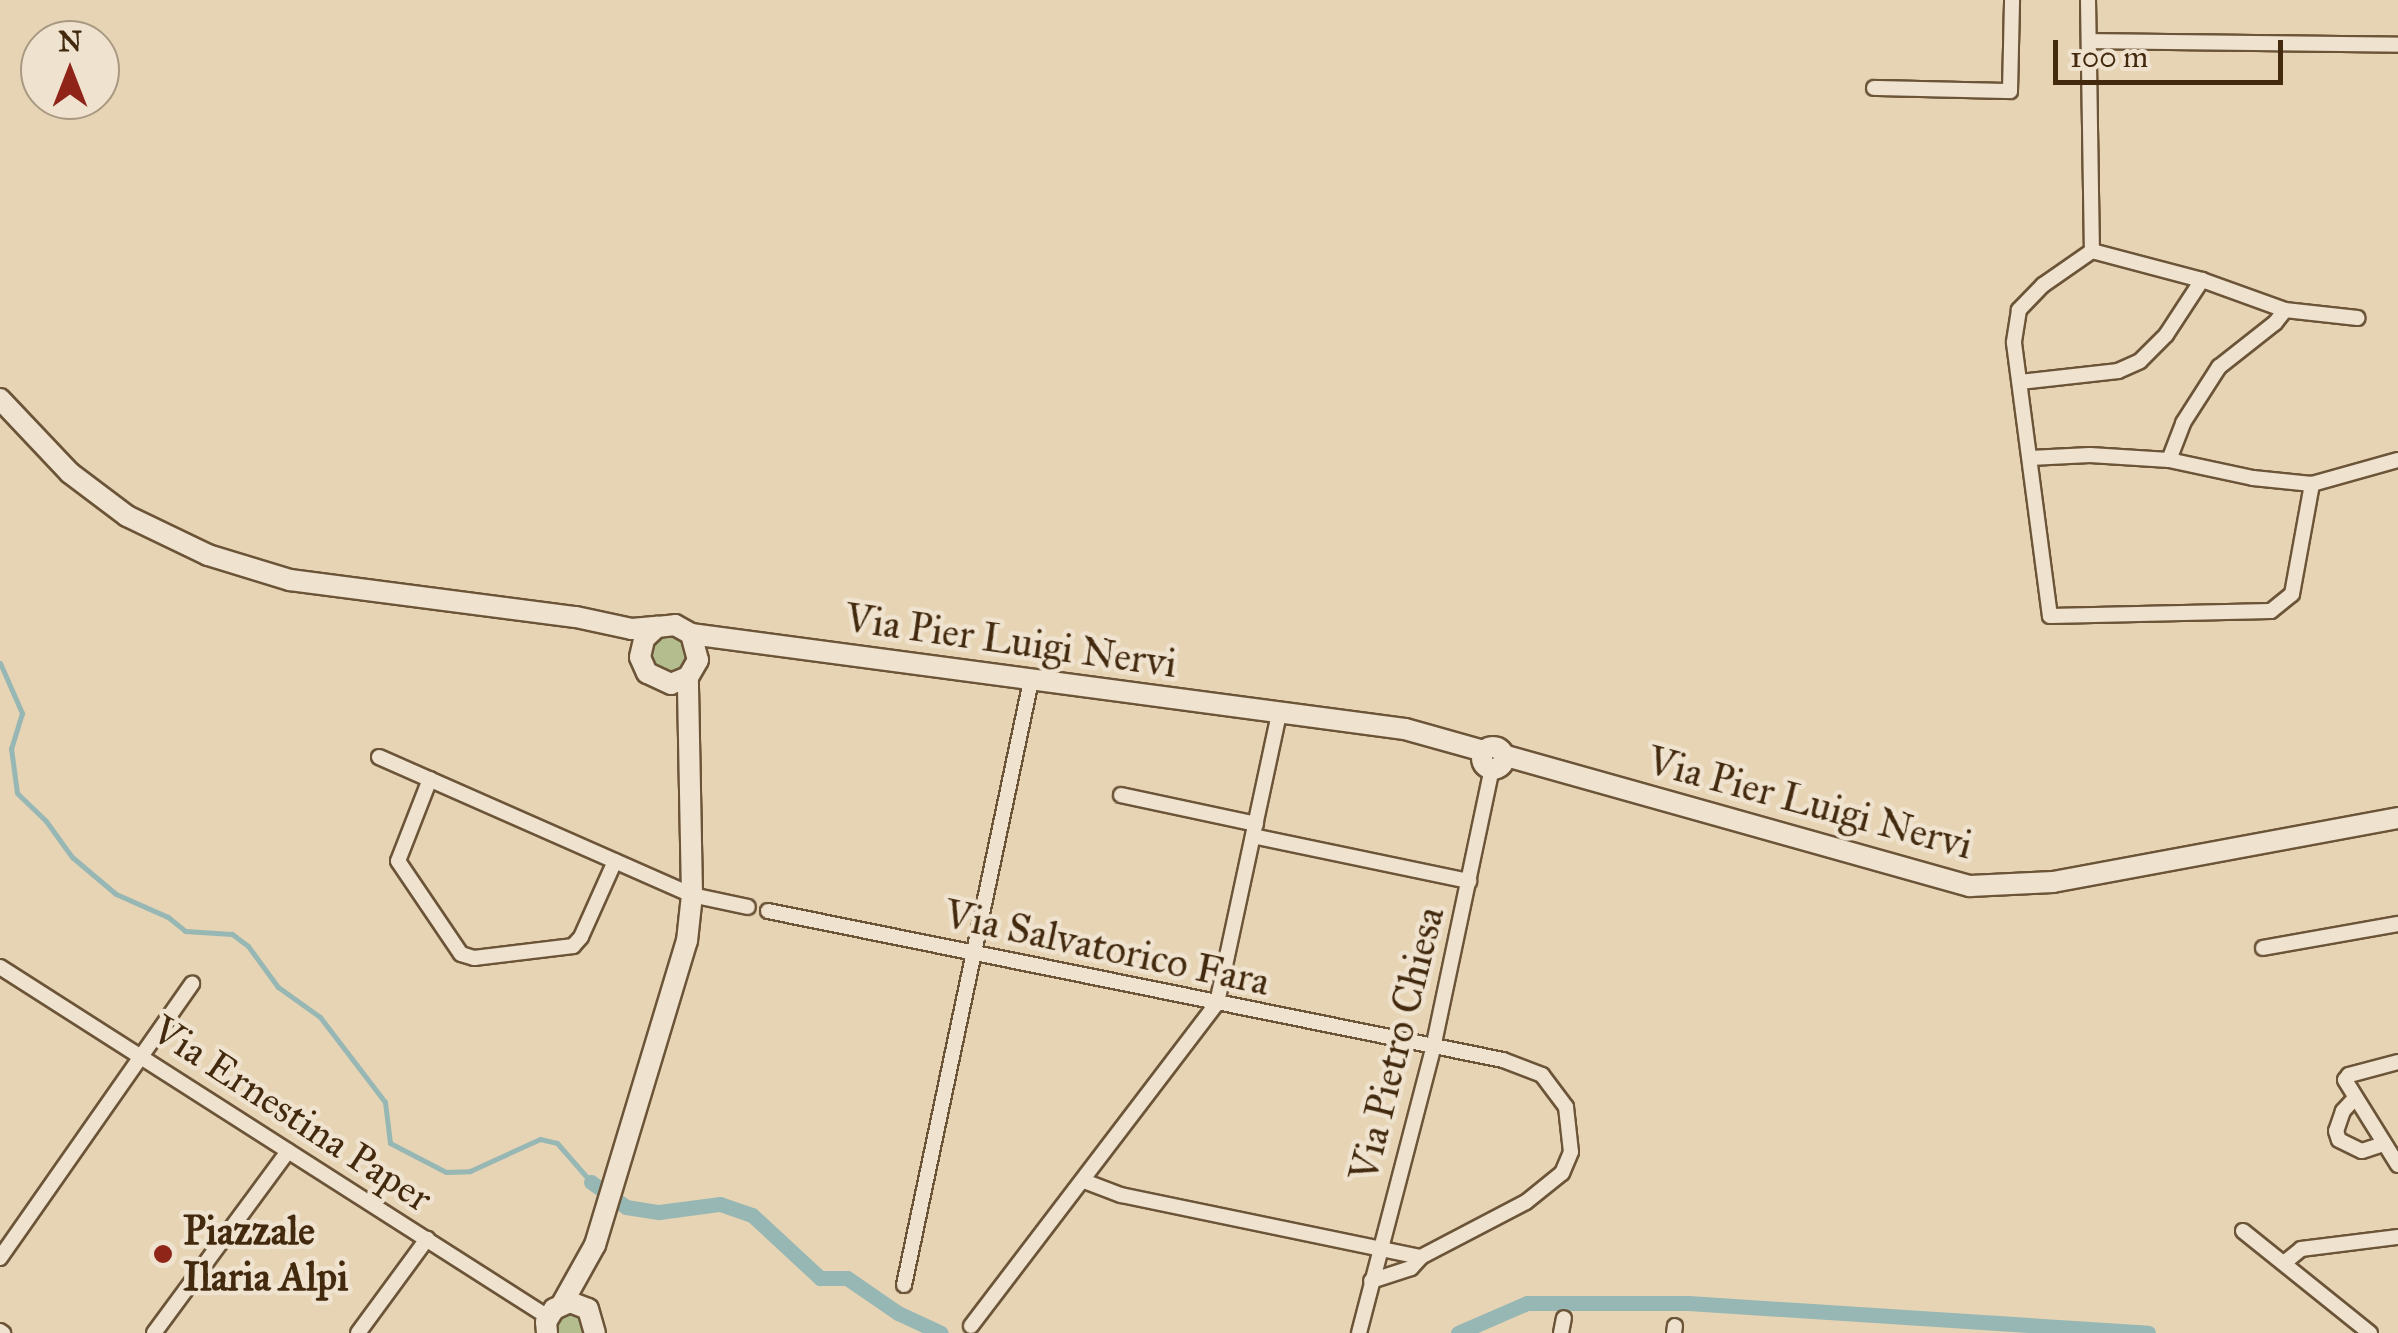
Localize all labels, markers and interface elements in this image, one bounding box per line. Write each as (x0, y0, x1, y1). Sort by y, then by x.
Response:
north arrow (20, 20, 120, 120)
scale bar (2058, 20, 2288, 82)
text: N (58, 24, 82, 59)
text: 100 m (2070, 39, 2148, 75)
street label: Via Pier Luigi Nervi (842, 594, 1180, 688)
street label: Via Pier Luigi Nervi (1642, 737, 1978, 869)
street label: Via Salvatorico Fara (940, 890, 1274, 1006)
street label: Via Pietro Chiesa (1340, 902, 1454, 1186)
street label: Via Ernestina Paper (143, 1006, 441, 1222)
place label: Piazzale Ilaria Alpi (183, 1207, 348, 1301)
marker: Piazzale Ilaria Alpi (152, 1243, 174, 1265)

